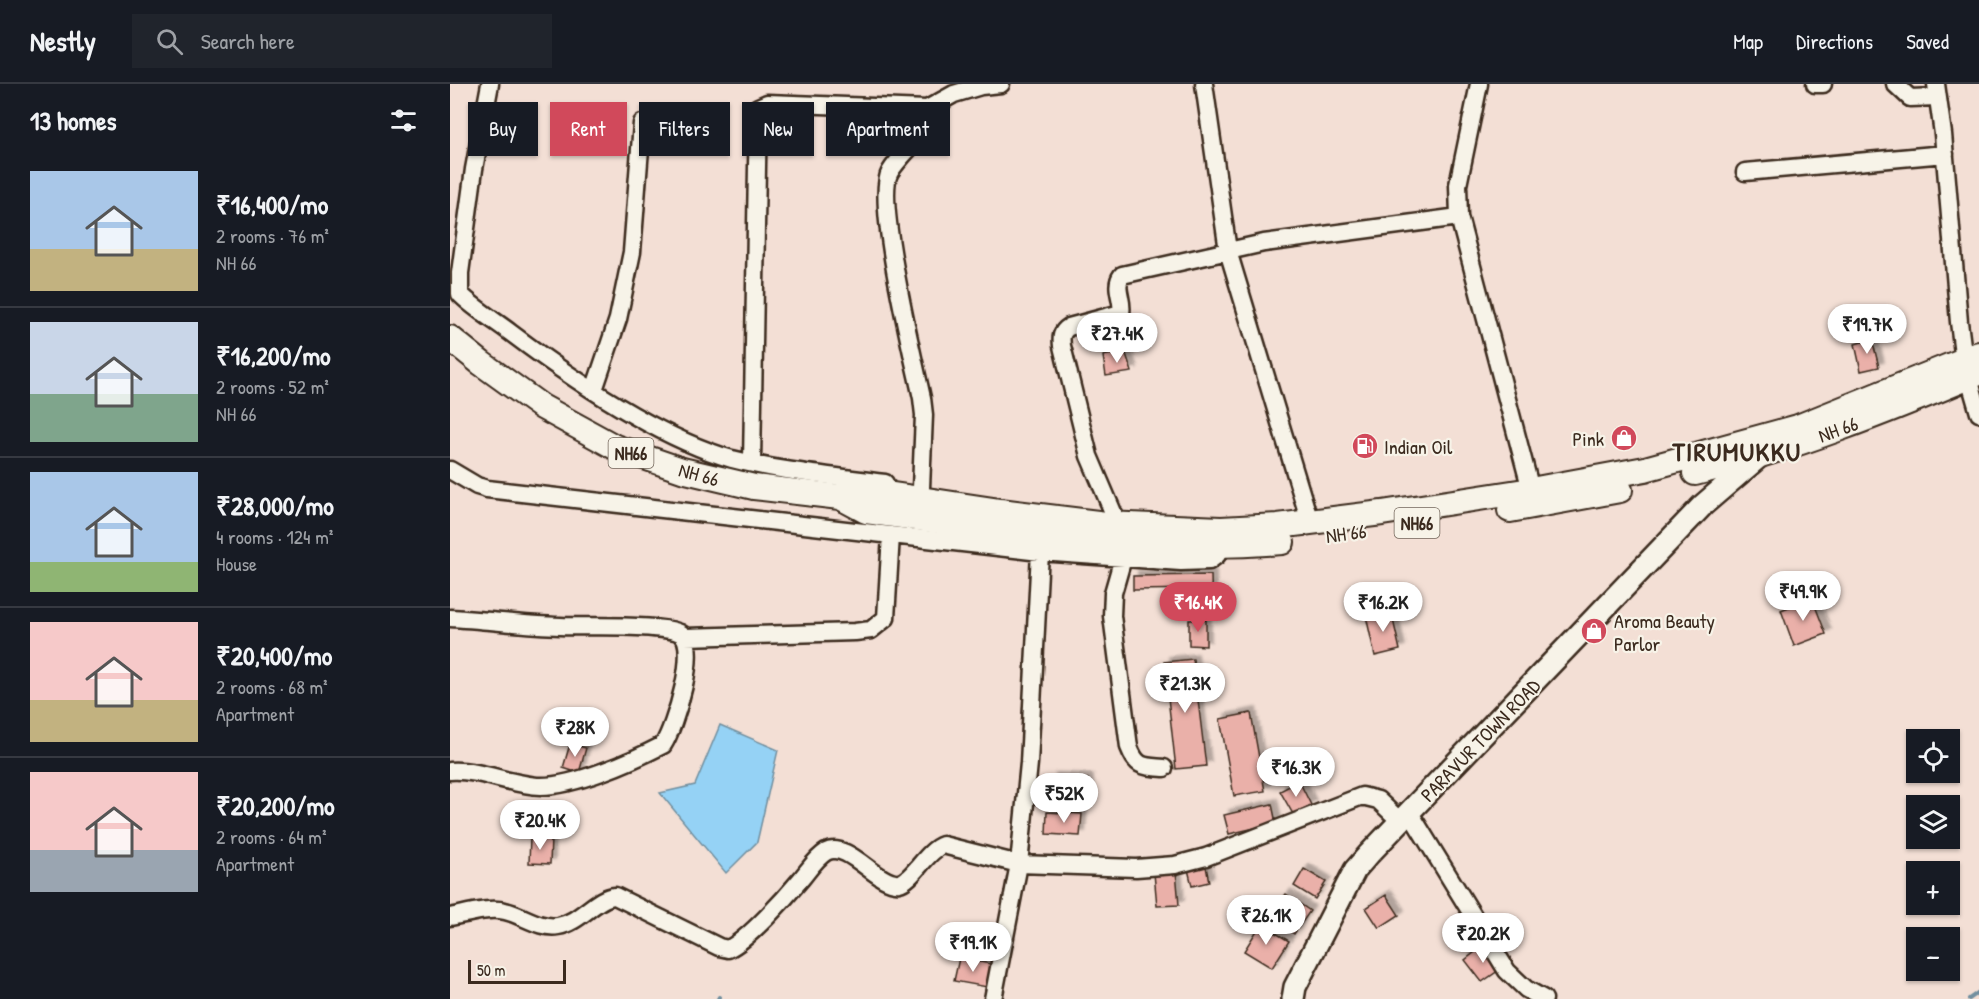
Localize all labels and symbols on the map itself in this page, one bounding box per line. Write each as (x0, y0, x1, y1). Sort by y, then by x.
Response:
pin: ₹19.7K (1818, 304, 1916, 355)
pin: ₹27.4K (1068, 313, 1166, 364)
street label: NH 66 (1814, 409, 1862, 449)
shop icon: Pink (1609, 423, 1639, 453)
place label: Pink (1573, 425, 1604, 452)
fuel station icon: Indian Oil (1350, 431, 1380, 461)
place label: Indian Oil (1384, 433, 1453, 460)
district label: TIRUMUKKU (1671, 434, 1802, 469)
road number: NH66 (608, 438, 654, 468)
street label: NH 66 (676, 456, 722, 492)
road number: NH66 (1394, 508, 1440, 538)
street label: NH 66 (1324, 517, 1368, 549)
pin: ₹49.9K (1754, 571, 1852, 622)
pin: ₹16.4K (1149, 582, 1247, 633)
pin: ₹16.2K (1334, 582, 1432, 633)
place label: Aroma Beauty Parlor (1614, 607, 1715, 657)
shop icon: Aroma Beauty Parlor (1579, 616, 1609, 646)
pin: ₹21.3K (1136, 663, 1234, 714)
street label: PARAVUR TOWN ROAD (1414, 672, 1546, 808)
pin: ₹28K (539, 707, 611, 758)
pin: ₹16.3K (1247, 747, 1345, 798)
pin: ₹52K (1028, 773, 1100, 824)
pin: ₹20.4K (491, 800, 589, 851)
pin: ₹26.1K (1217, 895, 1315, 946)
pin: ₹20.2K (1434, 913, 1532, 964)
pin: ₹19.1K (924, 922, 1022, 973)
scale bar (468, 957, 566, 984)

